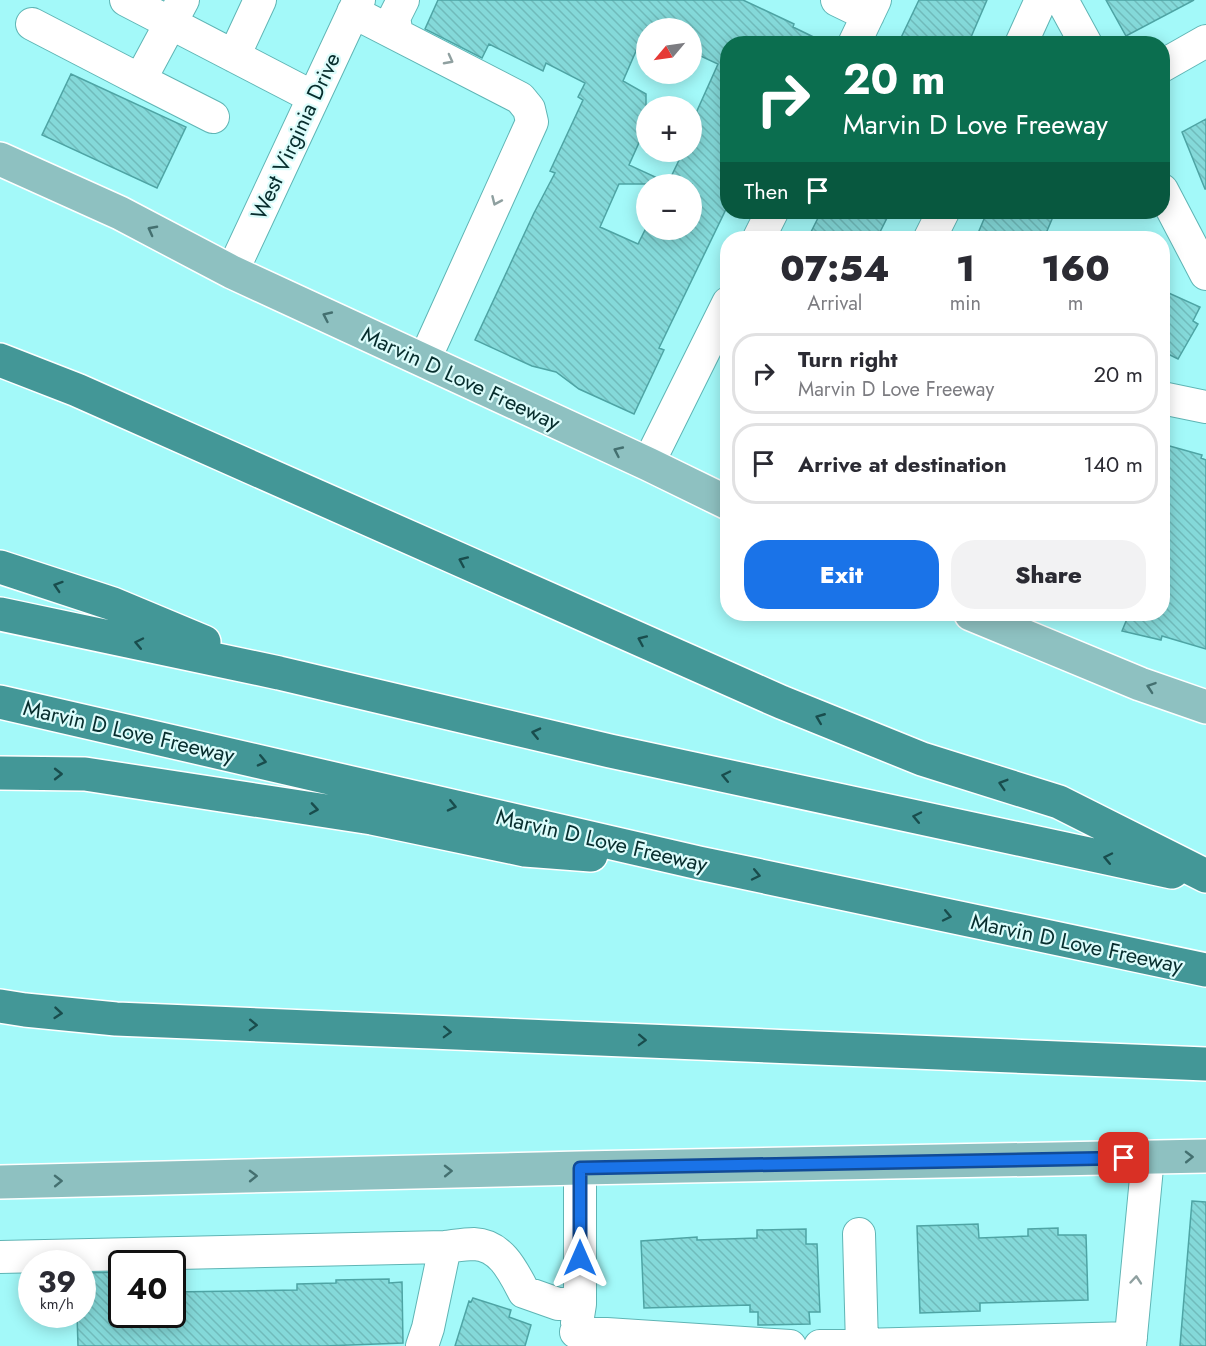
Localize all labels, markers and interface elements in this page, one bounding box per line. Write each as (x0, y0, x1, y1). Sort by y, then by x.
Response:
north arrow (636, 18, 702, 84)
map controls (636, 18, 702, 240)
street label: West Virginia Drive (242, 47, 348, 225)
text: 20 m (843, 49, 945, 110)
one-way arrow (443, 53, 453, 64)
icon: right (744, 60, 822, 138)
button: + (636, 96, 702, 162)
text: Marvin D Love Freeway (843, 105, 1108, 144)
button: − (636, 174, 702, 240)
icon: arrive (801, 174, 834, 207)
text: Then (744, 175, 789, 207)
one-way arrow (491, 195, 503, 206)
one-way arrow (147, 226, 158, 237)
text: 07:54 (780, 242, 890, 294)
text: 1 (956, 242, 975, 294)
text: 160 (1041, 242, 1110, 294)
text: Arrival (807, 289, 862, 318)
text: min (950, 289, 981, 318)
text: m (1068, 289, 1083, 318)
one-way arrow (322, 311, 333, 323)
street label: Marvin D Love Freeway (356, 318, 566, 438)
text: Turn right (798, 343, 898, 375)
icon: right (747, 357, 780, 390)
text: 20 m (1094, 358, 1143, 390)
text: Marvin D Love Freeway (798, 375, 994, 404)
one-way arrow (614, 446, 625, 458)
icon: arrive (747, 447, 780, 480)
text: Arrive at destination (798, 448, 1007, 480)
text: 140 m (1083, 448, 1143, 480)
button: Exit (744, 540, 939, 609)
button: Share (951, 540, 1146, 609)
one-way arrow (459, 556, 470, 568)
one-way arrow (53, 581, 64, 593)
one-way arrow (637, 635, 648, 647)
one-way arrow (134, 637, 144, 650)
one-way arrow (1146, 682, 1157, 695)
street label: Marvin D Love Freeway (20, 691, 238, 771)
one-way arrow (816, 713, 827, 725)
one-way arrow (531, 728, 541, 741)
one-way arrow (257, 754, 267, 767)
one-way arrow (54, 768, 63, 780)
one-way arrow (722, 770, 732, 783)
one-way arrow (998, 779, 1009, 792)
one-way arrow (447, 798, 457, 811)
street label: Marvin D Love Freeway (493, 800, 711, 880)
one-way arrow (309, 803, 318, 815)
one-way arrow (912, 812, 922, 825)
one-way arrow (1103, 852, 1113, 865)
one-way arrow (751, 868, 761, 881)
street label: Marvin D Love Freeway (968, 905, 1186, 981)
one-way arrow (942, 908, 952, 921)
one-way arrow (53, 1006, 62, 1019)
one-way arrow (248, 1018, 257, 1031)
one-way arrow (443, 1026, 452, 1039)
one-way arrow (638, 1034, 647, 1047)
pin (1098, 1132, 1149, 1183)
icon: arrive (1107, 1141, 1140, 1174)
one-way arrow (1185, 1150, 1194, 1163)
one-way arrow (444, 1165, 453, 1177)
one-way arrow (249, 1170, 258, 1182)
one-way arrow (54, 1175, 63, 1187)
position arrow (548, 1226, 612, 1290)
speed limit sign: 40 (108, 1250, 186, 1328)
text: 39 (38, 1260, 76, 1303)
one-way arrow (1129, 1275, 1142, 1284)
text: km/h (40, 1293, 74, 1315)

